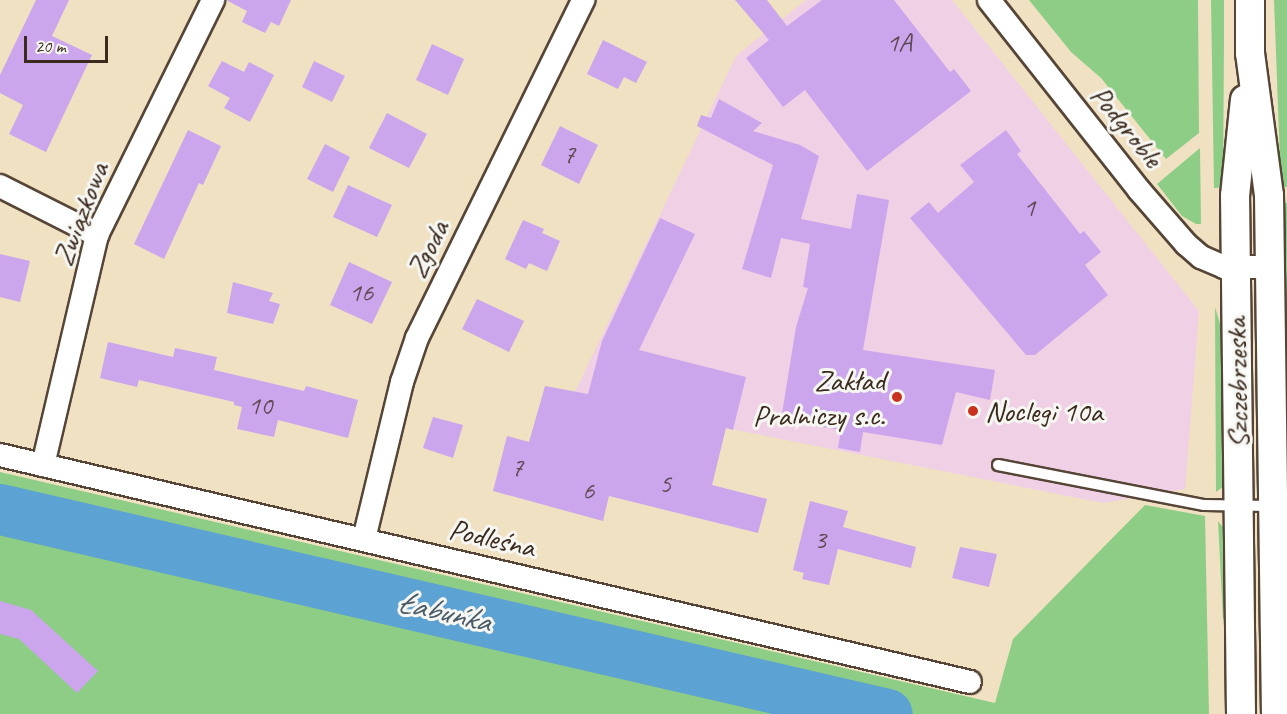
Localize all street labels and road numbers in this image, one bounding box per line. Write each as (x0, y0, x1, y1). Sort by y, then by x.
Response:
street label: Podgroble (1083, 78, 1171, 174)
street label: Związkowa (44, 157, 116, 271)
street label: Zgoda (398, 214, 456, 284)
street label: Szczebrzeska (1218, 317, 1256, 449)
street label: Podleśna (446, 511, 538, 565)

